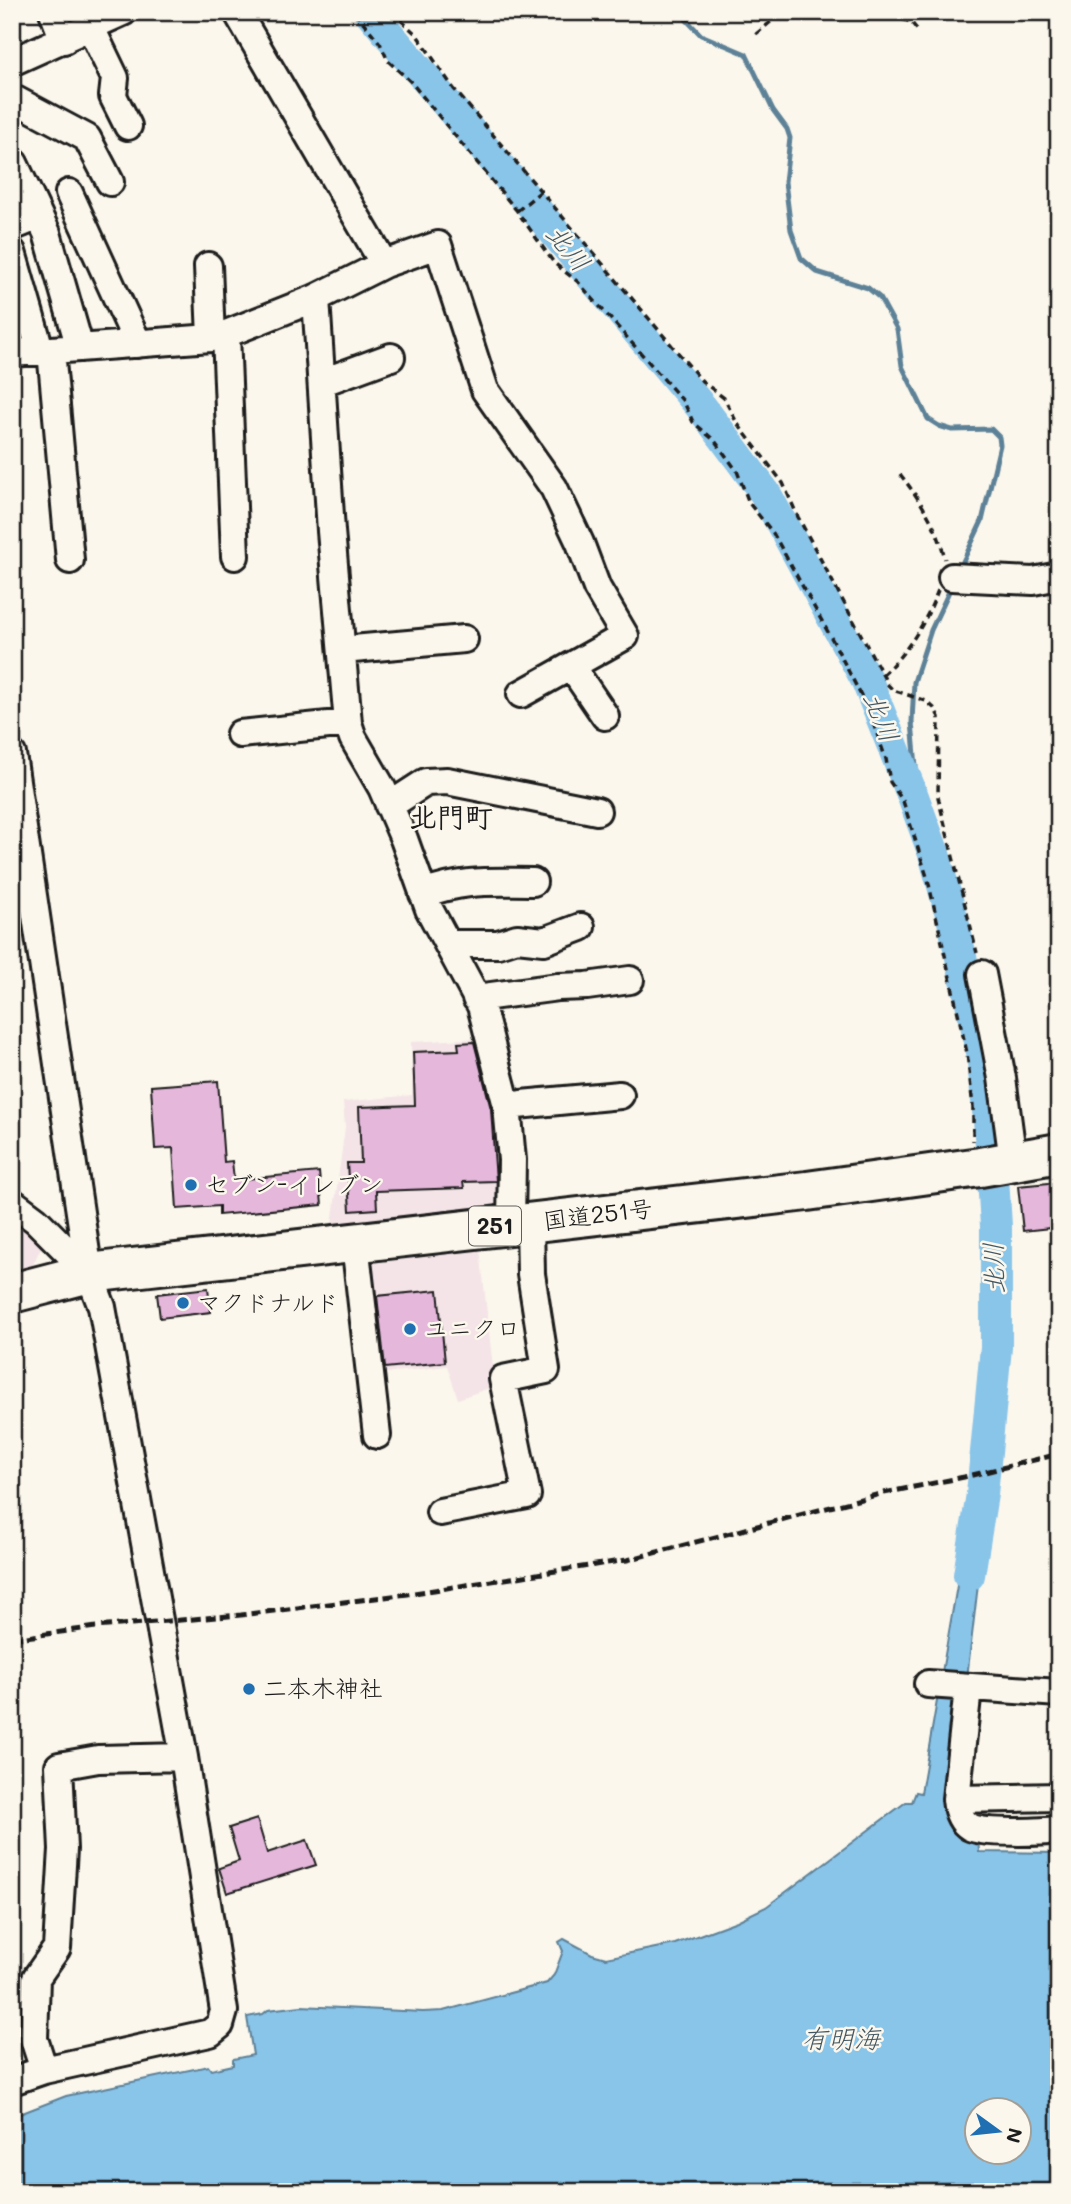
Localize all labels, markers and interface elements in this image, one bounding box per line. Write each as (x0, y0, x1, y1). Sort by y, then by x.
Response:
water label: 北川 (539, 217, 599, 278)
water label: 北川 (856, 686, 907, 747)
district label: 北門町 (409, 798, 493, 834)
place label: セブン-イレブン (205, 1168, 383, 1199)
marker: セブン-イレブン (183, 1177, 199, 1193)
street label: 国道251号 (541, 1191, 654, 1236)
road number: 251 (469, 1206, 521, 1246)
water label: 北川 (975, 1241, 1011, 1295)
place label: マクドナルド (197, 1286, 339, 1317)
marker: マクドナルド (175, 1295, 191, 1311)
place label: ユニクロ (424, 1312, 520, 1343)
marker: ユニクロ (402, 1321, 418, 1337)
place label: 二本木神社 (263, 1672, 383, 1703)
marker: 二本木神社 (241, 1681, 257, 1697)
water label: 有明海 (802, 2021, 882, 2055)
north arrow (962, 2096, 1032, 2166)
text: N (1001, 2125, 1029, 2146)

